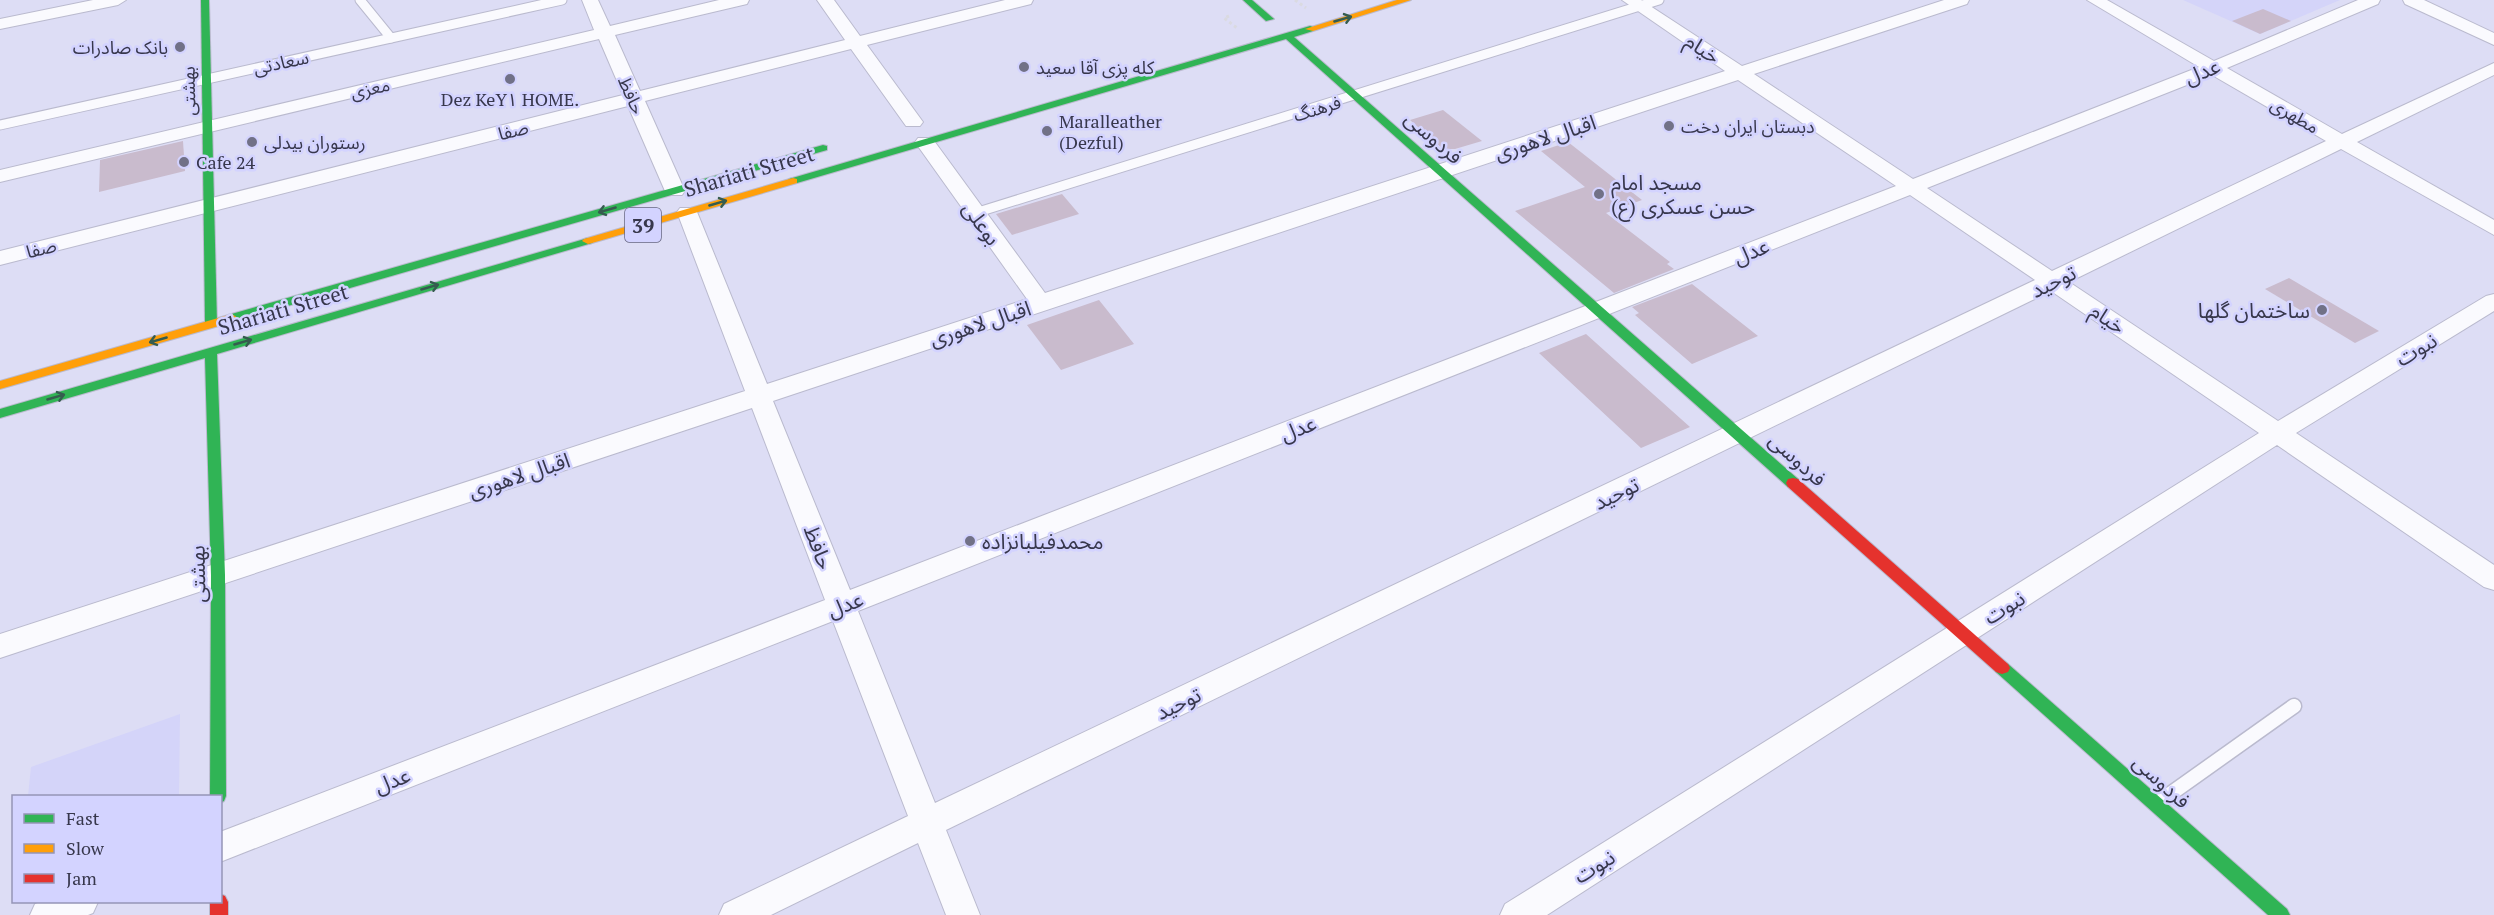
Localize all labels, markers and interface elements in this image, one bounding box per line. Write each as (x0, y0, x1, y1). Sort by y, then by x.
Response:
one-way arrow (1333, 13, 1352, 24)
street label: خیام (1678, 26, 1726, 72)
place label: بانک صادرات (73, 35, 168, 59)
marker: بانک صادرات (173, 40, 187, 54)
street label: سعادتی (251, 44, 311, 80)
street label: عدل (2180, 51, 2224, 91)
place label: کله پزی آقا سعید (1036, 55, 1155, 79)
marker: کله پزی آقا سعید (1017, 60, 1031, 74)
street label: بهشتی (176, 66, 200, 116)
street label: معزی (348, 72, 392, 104)
marker: Dez KeY۱ HOME. (503, 72, 517, 86)
street label: حافظ (613, 72, 651, 118)
place label: Dez KeY۱ HOME. (441, 87, 579, 111)
street label: فرهنگ (1290, 89, 1344, 127)
street label: مطهری (2266, 92, 2324, 138)
street label: فردوسی (1399, 104, 1469, 170)
street label: اقبال لاهوری (1491, 107, 1599, 167)
place label: Maralleather (Dezful) (1059, 109, 1162, 154)
place label: دبستان ایران دخت (1681, 114, 1815, 138)
street label: صفا (495, 115, 531, 145)
marker: دبستان ایران دخت (1662, 119, 1676, 133)
marker: Maralleather (Dezful) (1040, 124, 1054, 138)
place label: رستوران بیدلی (264, 130, 366, 154)
marker: رستوران بیدلی (245, 135, 259, 149)
street label: Shariati Street (681, 139, 818, 203)
place label: Cafe 24 (196, 150, 256, 174)
marker: Cafe 24 (177, 155, 191, 169)
place label: مسجد امام حسن عسکری (ع) (1611, 168, 1755, 222)
marker: مسجد امام حسن عسکری (ع) (1592, 187, 1606, 201)
street label: بوعلی (957, 195, 1007, 251)
one-way arrow (708, 197, 727, 208)
one-way arrow (598, 205, 617, 216)
road number: 39 (625, 208, 661, 242)
street label: عدل (1729, 231, 1773, 271)
street label: صفا (23, 233, 59, 263)
street label: توحید (2025, 258, 2081, 304)
street label: Shariati Street (215, 277, 352, 341)
one-way arrow (420, 281, 439, 292)
street label: اقبال لاهوری (926, 293, 1034, 353)
street label: خیام (2083, 296, 2131, 342)
place label: ساختمان گلها (2198, 296, 2310, 324)
marker: ساختمان گلها (2315, 303, 2329, 317)
street label: نبوت (2390, 326, 2442, 372)
one-way arrow (149, 335, 168, 346)
one-way arrow (233, 336, 252, 347)
one-way arrow (46, 391, 65, 402)
street label: عدل (1276, 408, 1320, 448)
street label: فردوسی (1763, 426, 1833, 492)
street label: اقبال لاهوری (465, 445, 573, 505)
street label: توحید (1588, 470, 1644, 516)
street label: حافظ (798, 521, 840, 573)
place label: محمدفيلبانزاده (982, 527, 1104, 555)
marker: محمدفيلبانزاده (963, 534, 977, 548)
street label: بهشتی (183, 545, 211, 603)
street label: عدل (823, 584, 867, 624)
street label: نبوت (1978, 584, 2030, 630)
street label: توحید (1150, 680, 1206, 726)
street label: فردوسی (2127, 748, 2197, 814)
street label: عدل (370, 760, 414, 800)
legend (12, 795, 222, 903)
text: Fast (66, 806, 100, 830)
text: Slow (66, 836, 105, 860)
street label: نبوت (1568, 843, 1620, 889)
text: Jam (66, 866, 97, 890)

